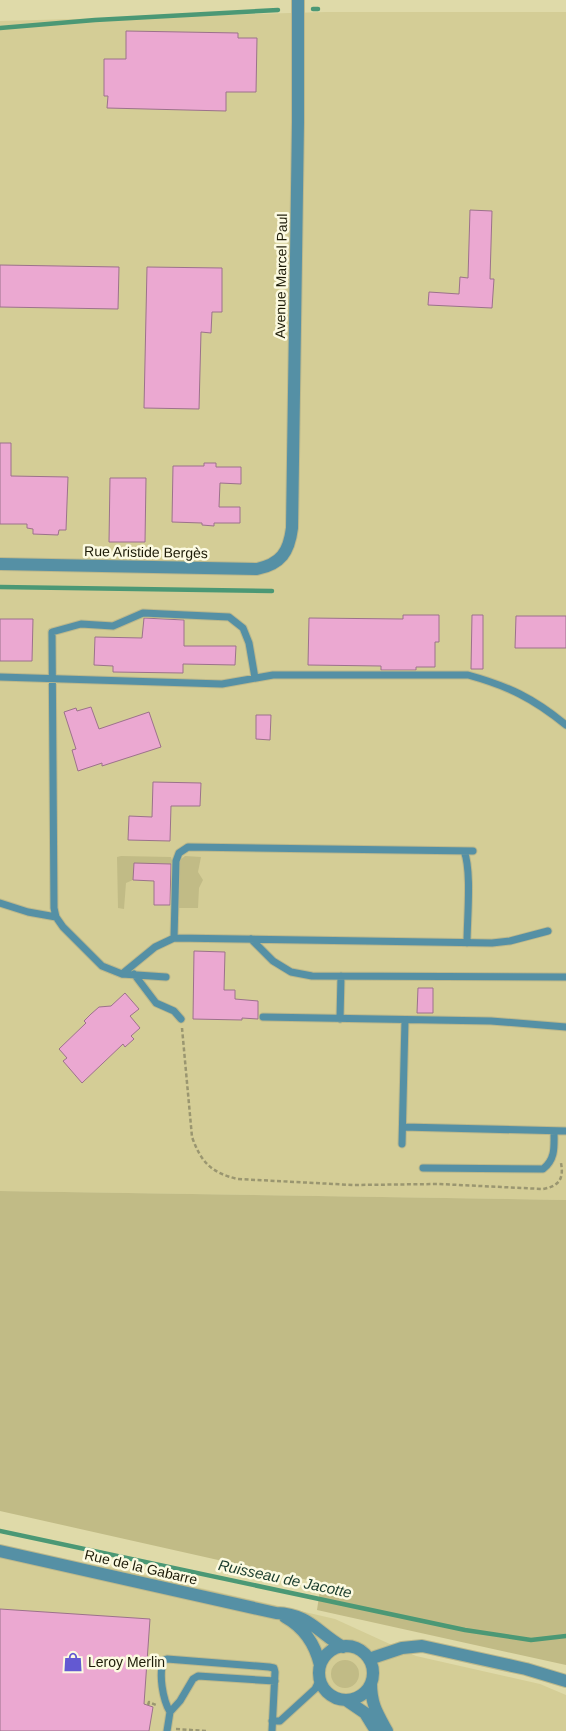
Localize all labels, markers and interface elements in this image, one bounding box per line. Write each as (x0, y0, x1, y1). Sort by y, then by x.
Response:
street label: Avenue Marcel Paul (272, 213, 290, 339)
street label: Rue Aristide Bergès (84, 543, 208, 561)
street label: Rue de la Gabarre (83, 1546, 199, 1588)
water label: Ruisseau de Jacotte (217, 1556, 353, 1601)
shop icon: Leroy Merlin (62, 1651, 84, 1673)
place label: Leroy Merlin (88, 1654, 165, 1670)

